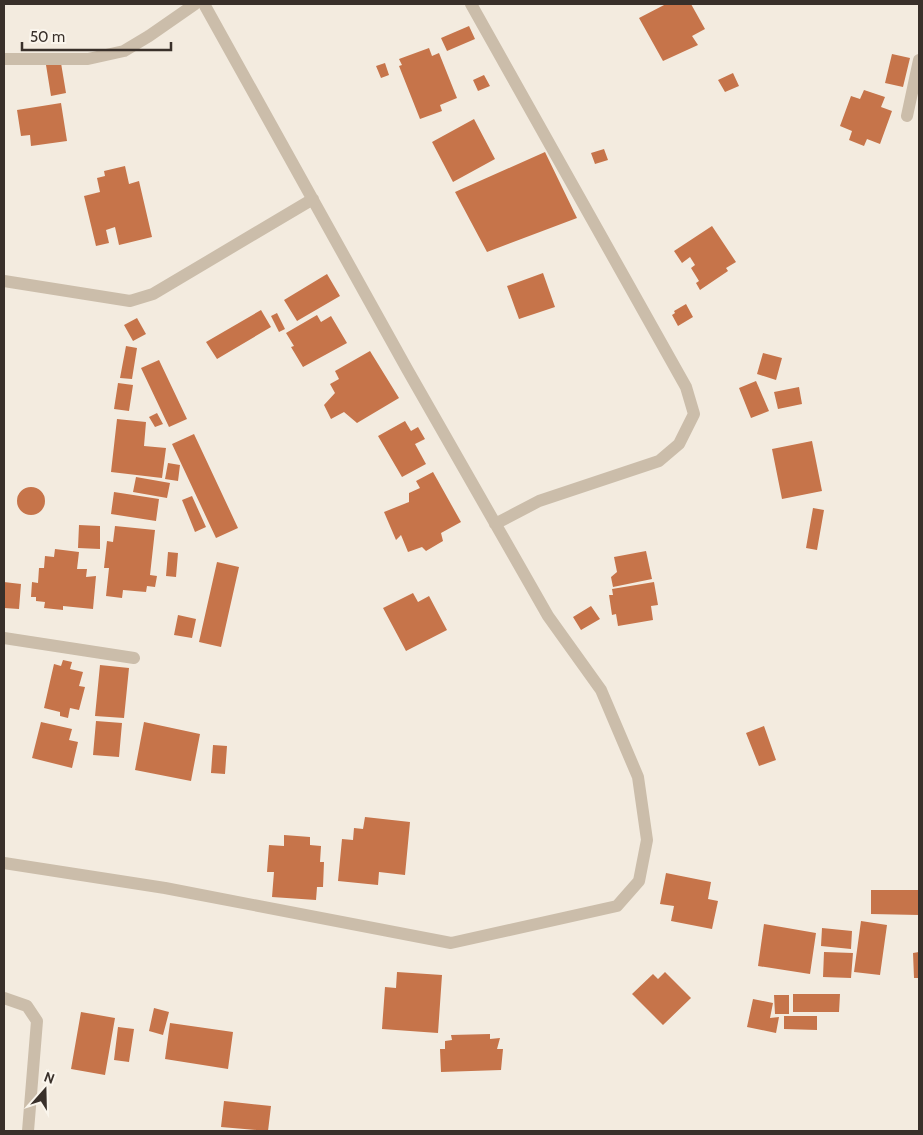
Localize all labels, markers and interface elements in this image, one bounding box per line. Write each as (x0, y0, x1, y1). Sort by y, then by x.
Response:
scale bar (22, 20, 171, 52)
text: 50 m (30, 28, 65, 46)
north arrow (20, 1065, 70, 1115)
text: N (42, 1068, 57, 1088)

